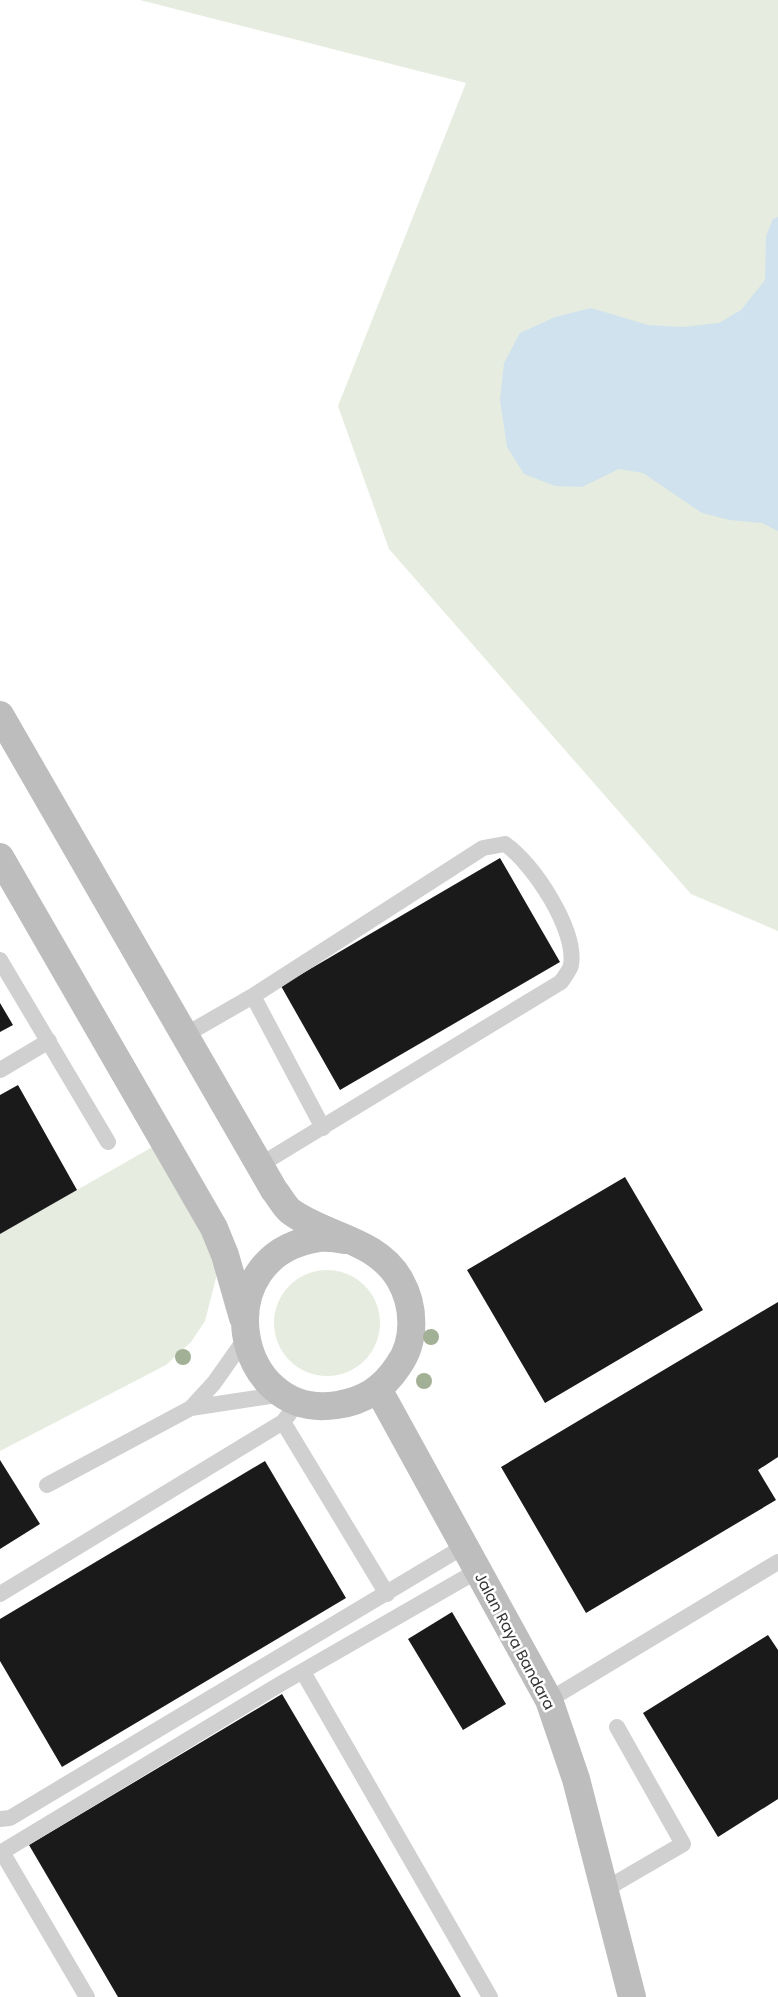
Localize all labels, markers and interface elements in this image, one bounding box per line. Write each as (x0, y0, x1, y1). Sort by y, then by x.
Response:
street label: Jalan Raya Bandara (470, 1569, 560, 1713)

